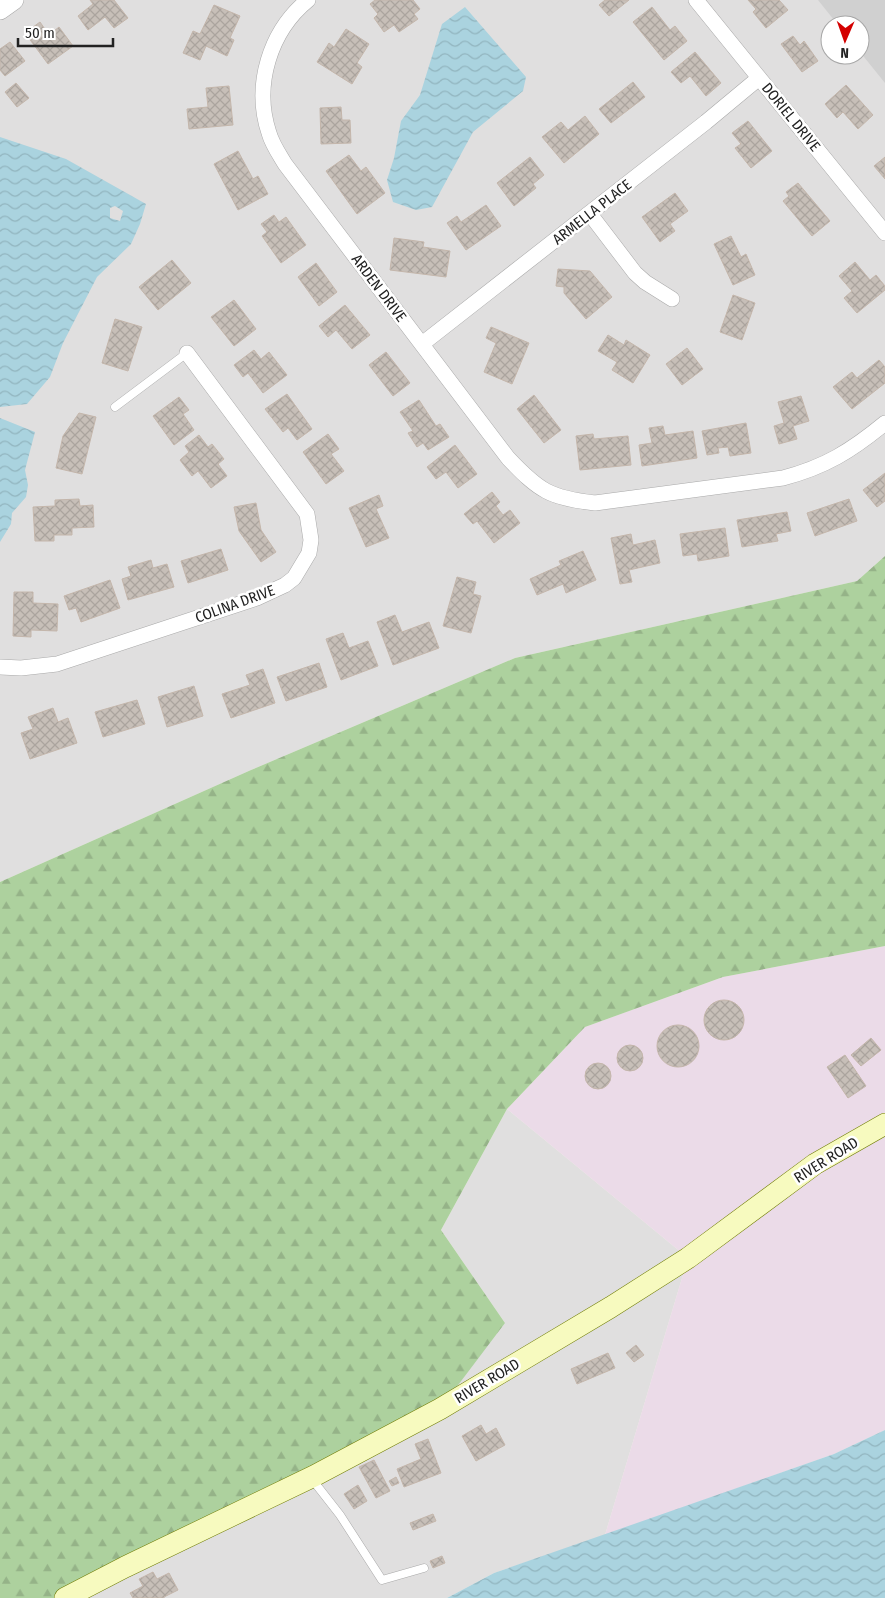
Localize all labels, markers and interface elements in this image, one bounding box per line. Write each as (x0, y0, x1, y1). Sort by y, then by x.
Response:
scale bar (18, 15, 112, 47)
north arrow (820, 15, 870, 65)
text: 50 m (25, 24, 55, 42)
text: N (840, 44, 849, 61)
street label: DORIEL DRIVE (758, 79, 824, 155)
street label: ARMELLA PLACE (549, 176, 635, 248)
street label: ARDEN DRIVE (348, 251, 410, 325)
street label: COLINA DRIVE (193, 581, 277, 627)
street label: RIVER ROAD (791, 1133, 861, 1187)
street label: RIVER ROAD (451, 1355, 523, 1407)

